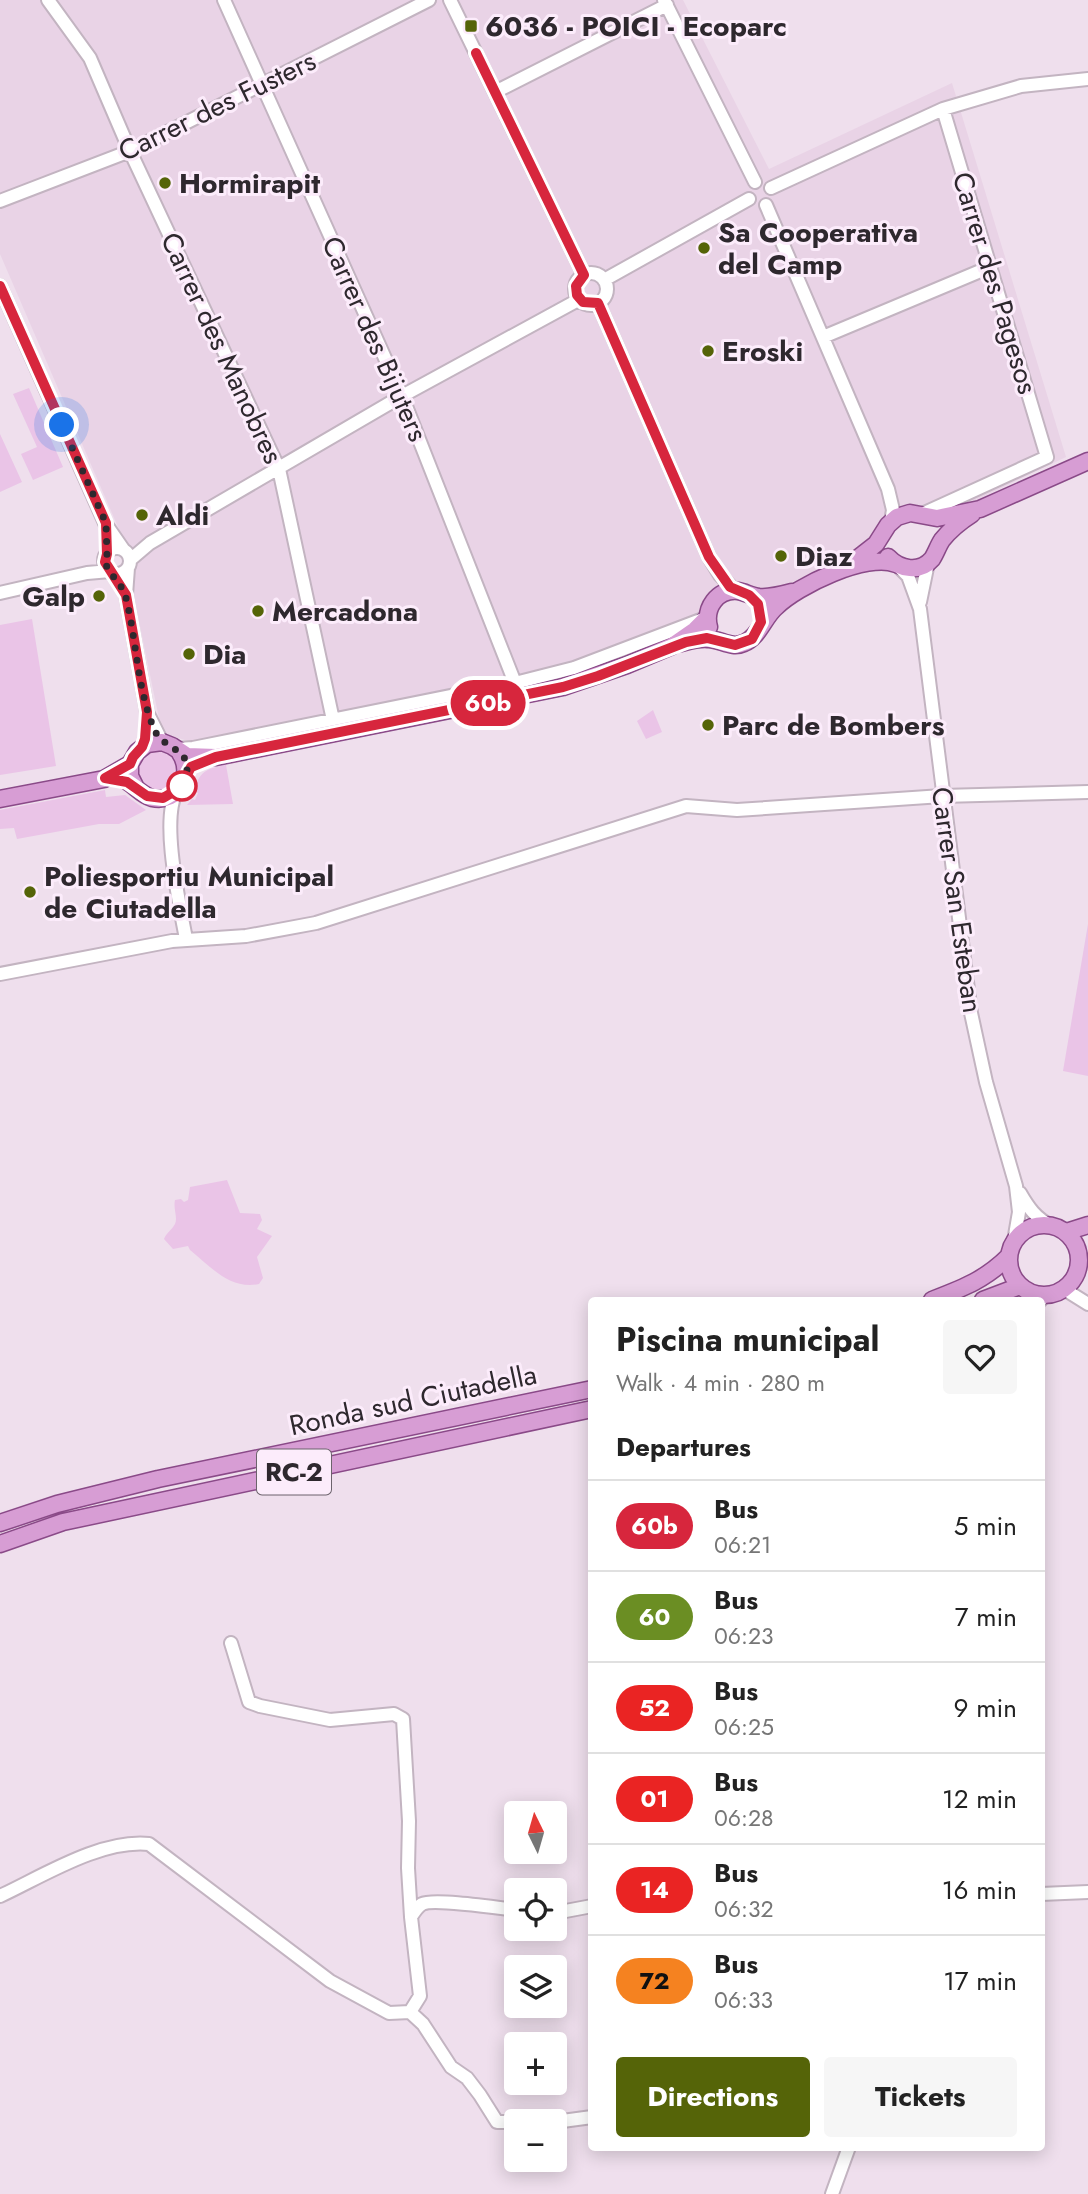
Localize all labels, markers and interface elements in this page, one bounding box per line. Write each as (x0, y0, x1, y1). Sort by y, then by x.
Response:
place label: 6036 - POICI - Ecoparc (485, 6, 787, 47)
marker: 6036 - POICI - Ecoparc (463, 18, 479, 34)
street label: Carrer des Fusters (111, 40, 323, 172)
place label: Hormirapit (179, 163, 320, 204)
street label: Carrer des Pagesos (942, 167, 1048, 399)
marker: Hormirapit (157, 175, 173, 191)
place label: Sa Cooperativa del Camp (718, 212, 918, 285)
street label: Carrer des Manobres (150, 226, 294, 470)
street label: Carrer des Bijuters (311, 230, 439, 448)
marker: Sa Cooperativa del Camp (696, 240, 712, 256)
place label: Eroski (722, 331, 803, 372)
marker: Eroski (700, 343, 716, 359)
your location (44, 407, 79, 442)
place label: Aldi (155, 495, 209, 536)
marker: Aldi (134, 507, 150, 523)
place label: Diaz (795, 536, 853, 577)
marker: Diaz (773, 548, 789, 564)
place label: Galp (22, 576, 85, 617)
marker: Galp (91, 588, 107, 604)
place label: Mercadona (272, 591, 418, 632)
marker: Mercadona (250, 603, 266, 619)
place label: Dia (203, 634, 246, 675)
marker: Dia (181, 646, 197, 662)
line badge: 60b (448, 680, 528, 726)
text: 60b (465, 685, 511, 720)
place label: Parc de Bombers (722, 705, 945, 746)
marker: Parc de Bombers (700, 717, 716, 733)
unlabelled marker (167, 771, 197, 801)
street label: Carrer San Esteban (921, 784, 993, 1016)
place label: Poliesportiu Municipal de Ciutadella (44, 856, 334, 929)
marker: Poliesportiu Municipal de Ciutadella (22, 884, 38, 900)
text: Piscina municipal (616, 1316, 879, 1363)
button: heart (943, 1320, 1017, 1394)
street label: Ronda sud Ciutadella (286, 1354, 540, 1446)
text: Walk · 4 min · 280 m (616, 1366, 825, 1400)
text: Departures (616, 1428, 751, 1466)
road number: RC-2 (257, 1450, 331, 1494)
text: Bus (714, 1490, 758, 1528)
text: 5 min (954, 1507, 1017, 1545)
text: 60b (631, 1508, 678, 1543)
text: 06:21 (714, 1528, 771, 1562)
text: Bus (714, 1581, 758, 1619)
text: 7 min (955, 1598, 1017, 1636)
text: 60 (639, 1599, 670, 1634)
text: 06:23 (714, 1619, 774, 1653)
text: Bus (714, 1672, 758, 1710)
text: 9 min (954, 1689, 1017, 1727)
text: 52 (639, 1690, 670, 1725)
text: 06:25 (714, 1710, 774, 1744)
text: Bus (714, 1763, 758, 1801)
text: 12 min (942, 1780, 1017, 1818)
text: 01 (640, 1781, 669, 1816)
north arrow (504, 1801, 567, 1864)
map controls (504, 1801, 567, 2172)
text: 06:28 (714, 1801, 774, 1835)
text: Bus (714, 1854, 758, 1892)
text: 16 min (942, 1871, 1017, 1909)
text: 14 (640, 1872, 669, 1907)
button: locate (504, 1878, 567, 1941)
text: 06:32 (714, 1892, 774, 1926)
text: Bus (714, 1945, 758, 1983)
button: layers (504, 1955, 567, 2018)
text: 17 min (943, 1962, 1017, 2000)
text: 72 (639, 1963, 670, 1998)
text: 06:33 (714, 1983, 773, 2017)
button: + (504, 2032, 567, 2095)
button: Directions (616, 2057, 810, 2137)
button: Tickets (824, 2057, 1017, 2137)
button: − (504, 2109, 567, 2172)

